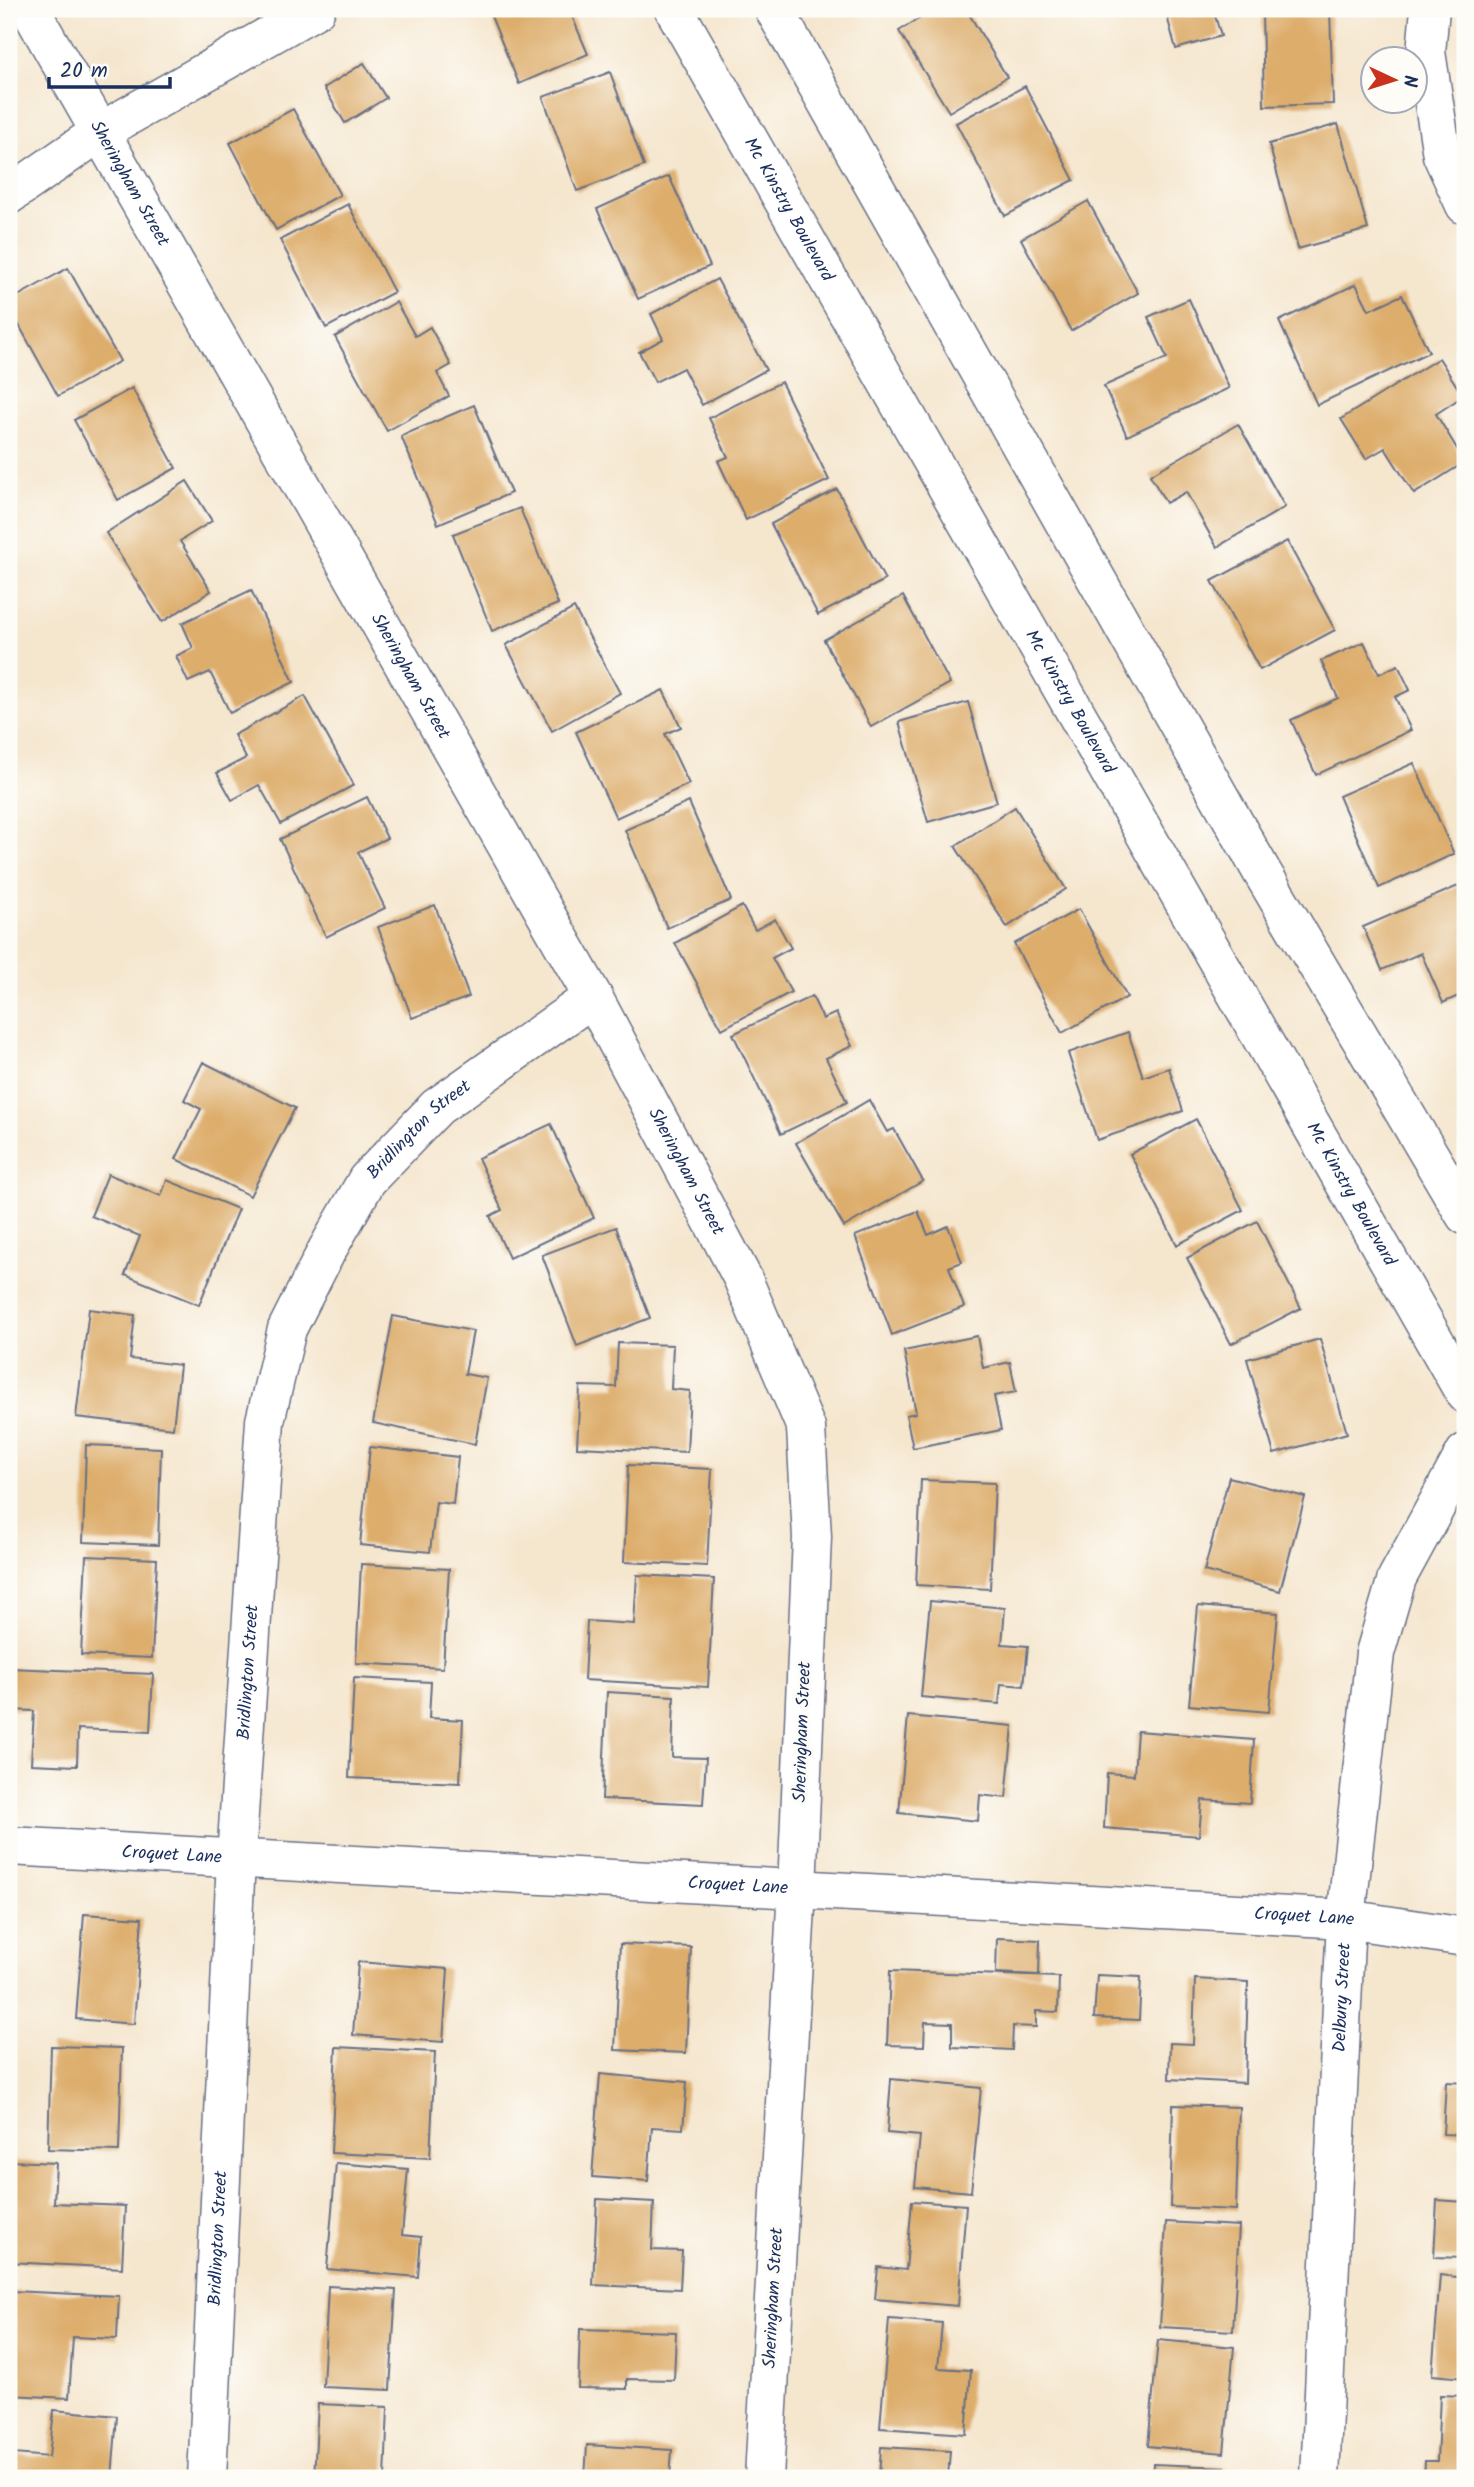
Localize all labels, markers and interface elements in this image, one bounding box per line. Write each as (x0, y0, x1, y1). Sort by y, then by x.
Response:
scale bar (49, 46, 170, 90)
north arrow (1358, 46, 1428, 116)
text: 20 m (60, 55, 108, 88)
text: N (1394, 74, 1424, 88)
street label: Sheringham Street (82, 115, 178, 253)
street label: Mc Kinstry Boulevard (736, 132, 842, 288)
street label: Sheringham Street (363, 608, 458, 746)
street label: Mc Kinstry Boulevard (1017, 624, 1123, 780)
street label: Bridlington Street (360, 1072, 478, 1186)
street label: Sheringham Street (640, 1103, 732, 1242)
street label: Mc Kinstry Boulevard (1298, 1117, 1404, 1273)
street label: Bridlington Street (229, 1603, 267, 1741)
street label: Sheringham Street (786, 1660, 820, 1803)
street label: Croquet Lane (121, 1838, 223, 1872)
street label: Croquet Lane (687, 1869, 789, 1903)
street label: Croquet Lane (1253, 1899, 1356, 1935)
street label: Delbury Street (1325, 1941, 1359, 2053)
street label: Bridlington Street (201, 2169, 236, 2306)
street label: Sheringham Street (756, 2226, 792, 2369)

